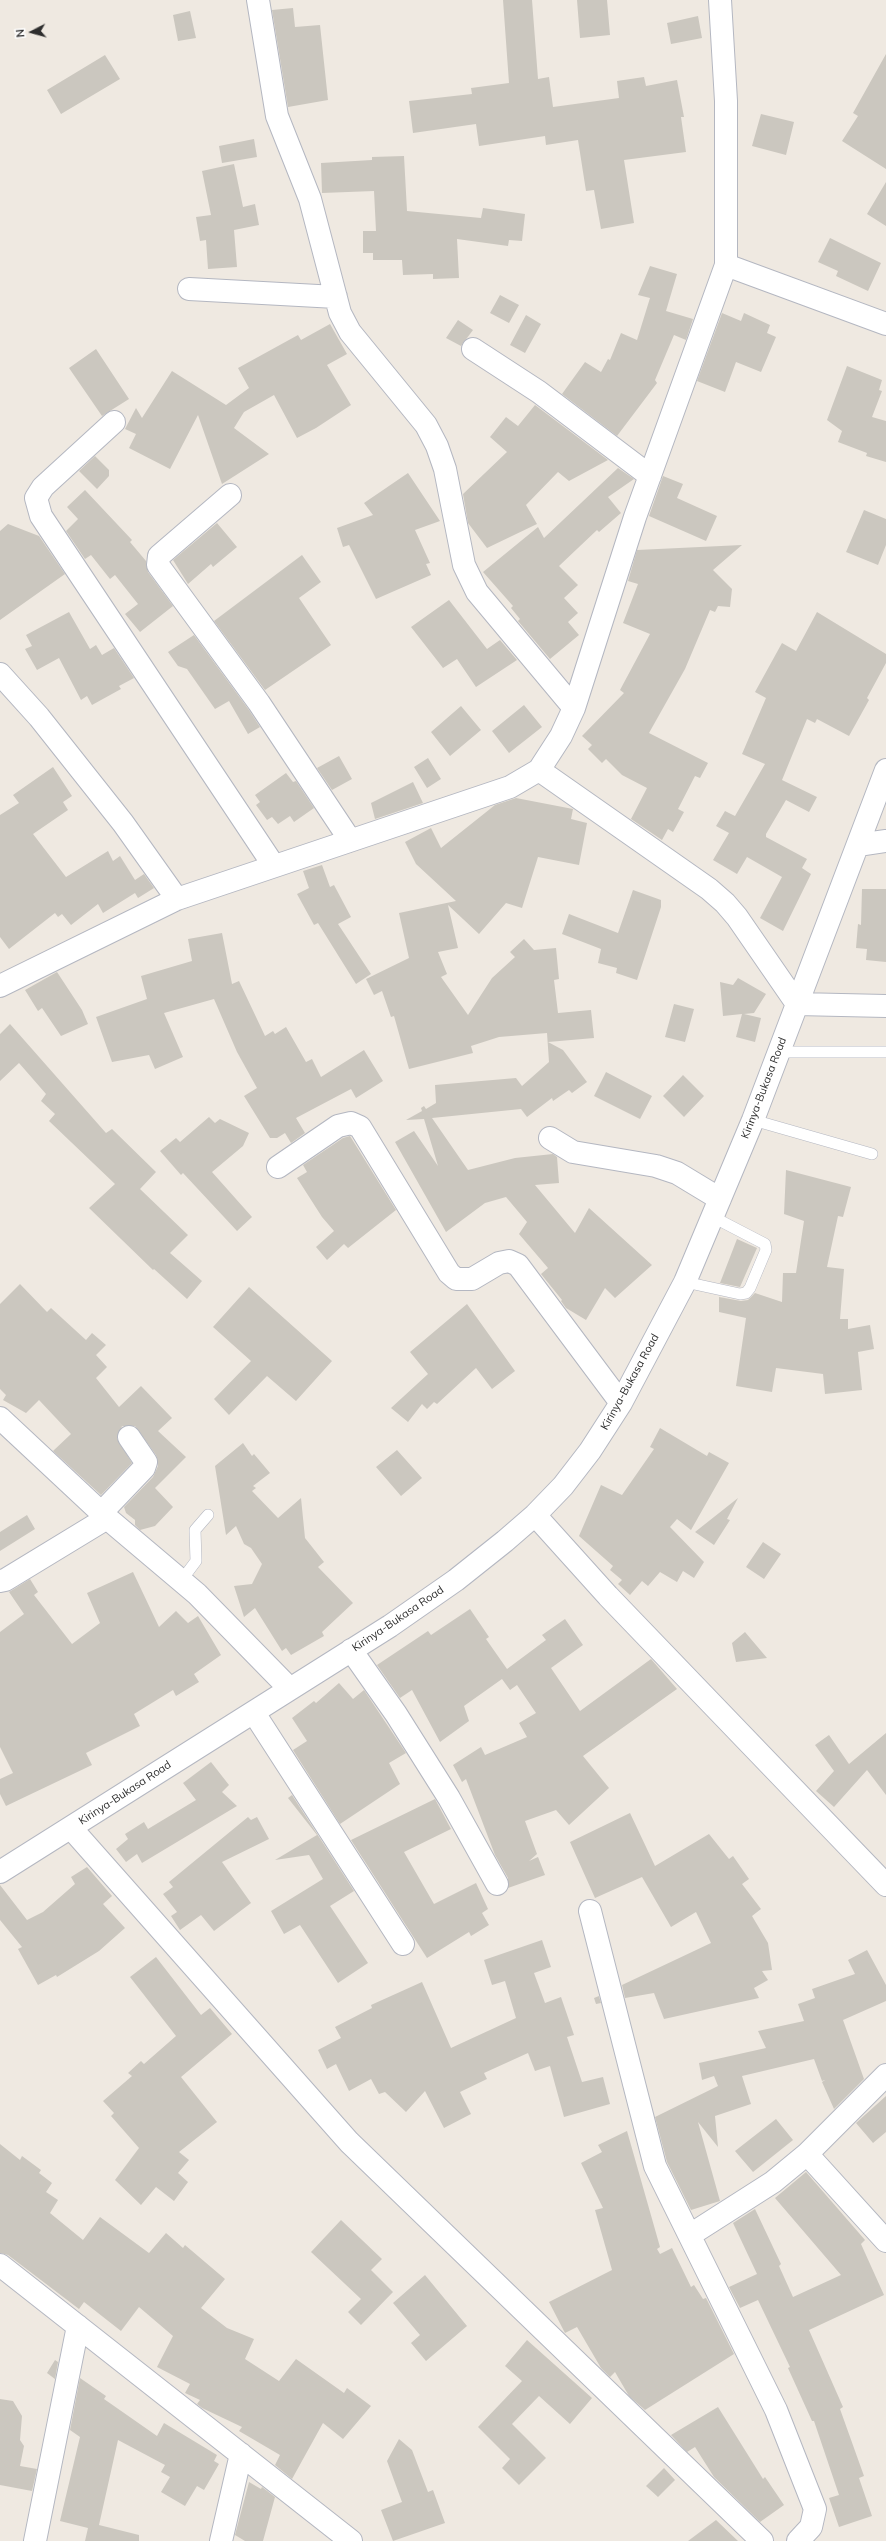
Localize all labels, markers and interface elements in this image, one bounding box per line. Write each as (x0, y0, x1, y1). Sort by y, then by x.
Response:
north arrow (12, 12, 52, 52)
text: N (13, 28, 27, 38)
street label: Kirinya-Bukasa Road (739, 1035, 789, 1141)
street label: Kirinya-Bukasa Road (598, 1332, 662, 1432)
street label: Kirinya-Bukasa Road (350, 1583, 446, 1655)
street label: Kirinya-Bukasa Road (76, 1758, 174, 1828)

